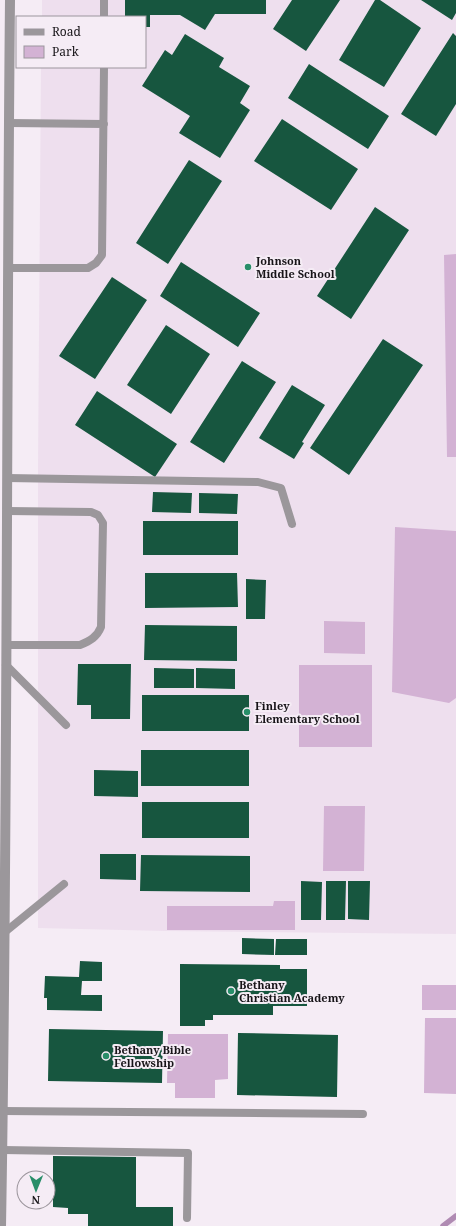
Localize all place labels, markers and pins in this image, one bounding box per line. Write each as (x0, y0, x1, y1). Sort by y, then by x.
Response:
place label: Johnson Middle School (255, 253, 335, 281)
marker: Johnson Middle School (243, 262, 253, 272)
place label: Finley Elementary School (255, 698, 360, 726)
marker: Finley Elementary School (242, 707, 252, 717)
place label: Bethany Christian Academy (239, 977, 345, 1005)
marker: Bethany Christian Academy (226, 986, 236, 996)
place label: Bethany Bible Fellowship (114, 1042, 191, 1070)
marker: Bethany Bible Fellowship (101, 1051, 111, 1061)

